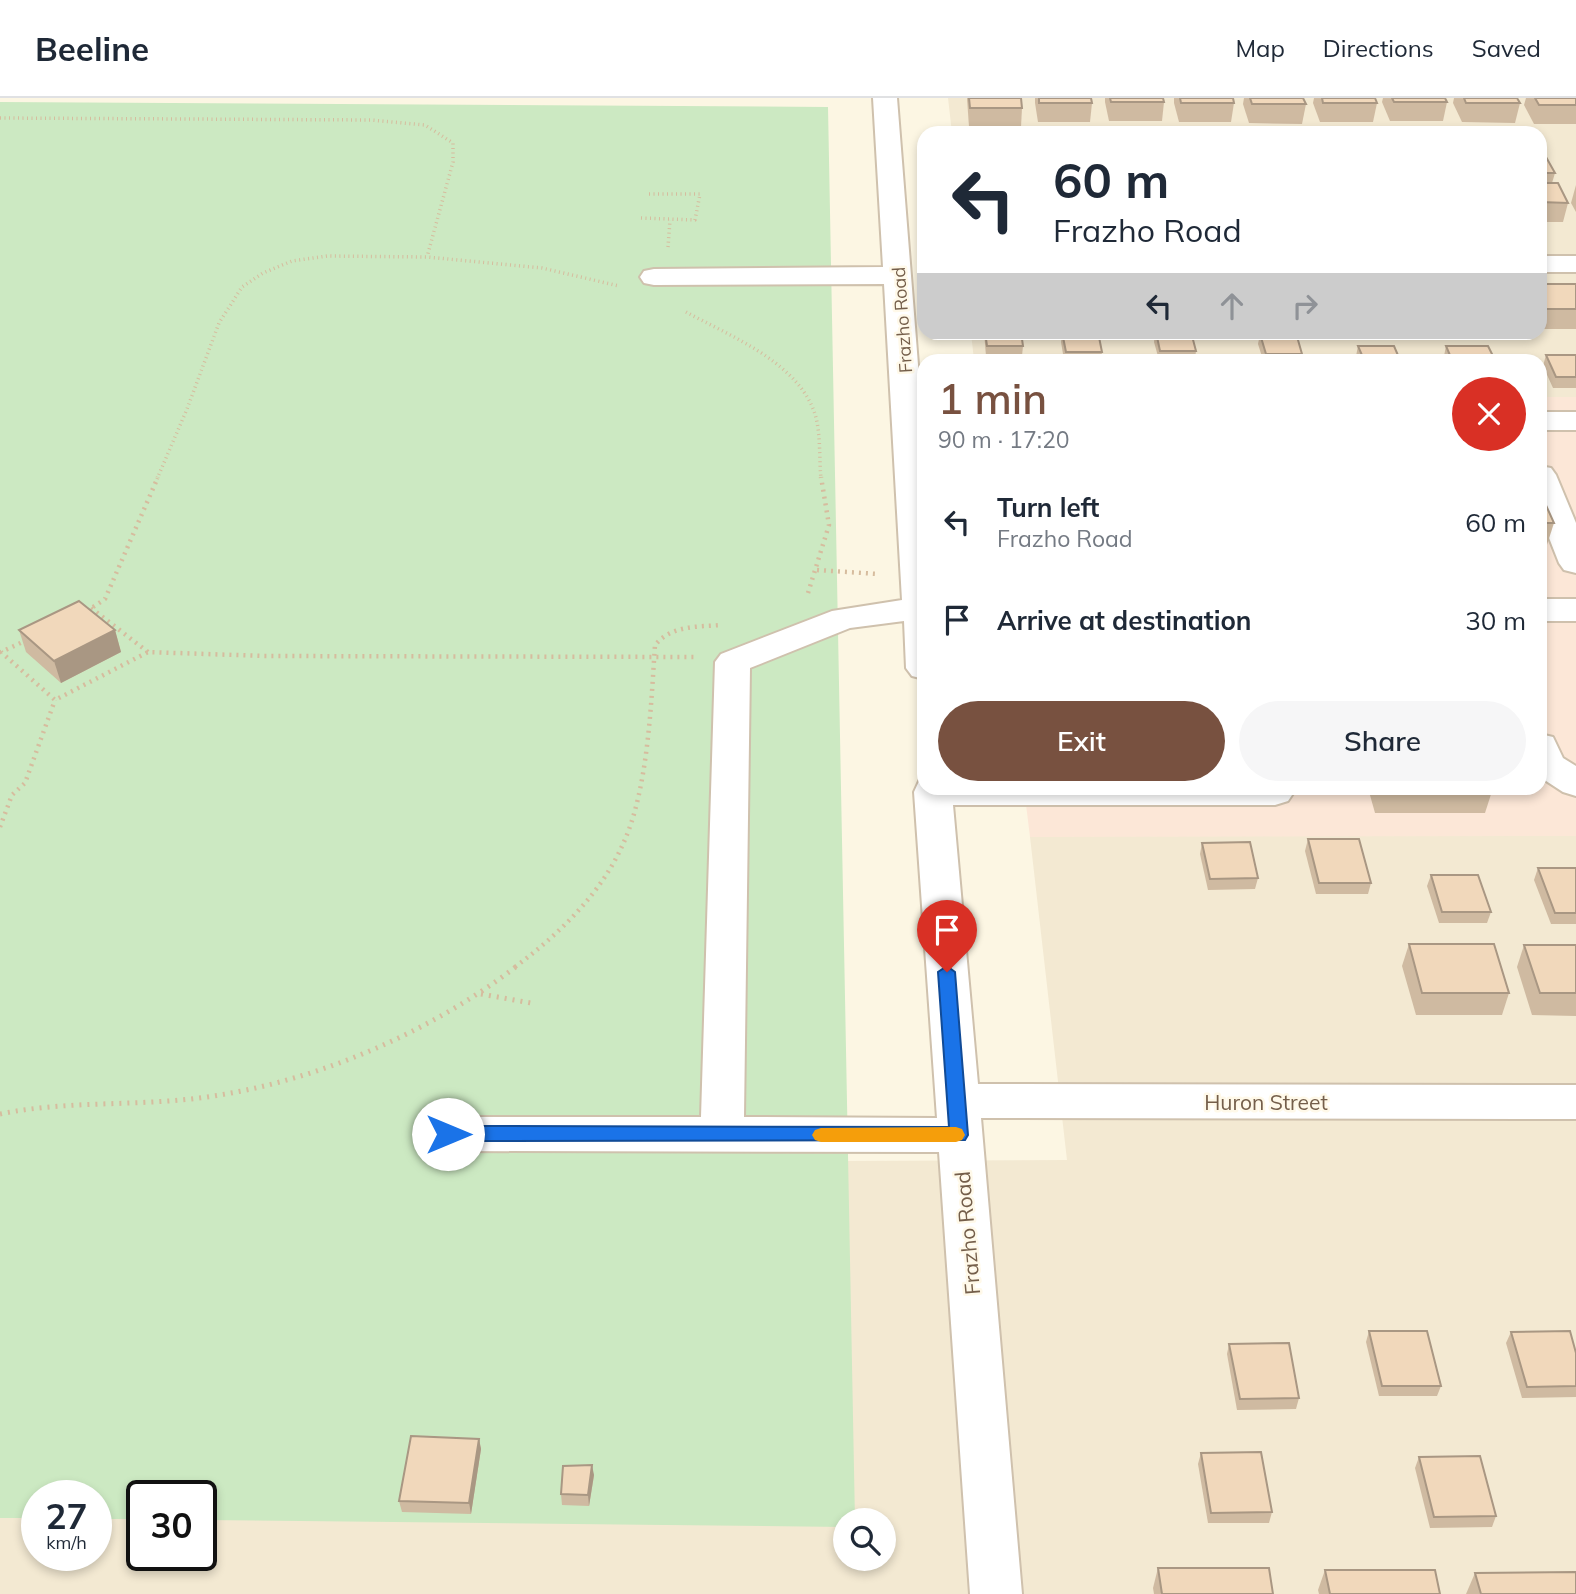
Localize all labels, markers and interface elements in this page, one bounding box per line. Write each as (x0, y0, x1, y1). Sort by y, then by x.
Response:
text: Beeline (35, 28, 149, 69)
text: Map (1235, 33, 1285, 63)
text: Directions (1323, 33, 1434, 63)
text: Saved (1472, 33, 1541, 63)
text: 60 m (1053, 149, 1169, 210)
icon: left (938, 154, 1029, 245)
text: Frazho Road (1053, 210, 1242, 250)
street label: Frazho Road (887, 266, 917, 374)
icon: left (1140, 287, 1178, 325)
icon: ahead (1213, 287, 1251, 325)
icon: right (1286, 287, 1324, 325)
text: 1 min (938, 372, 1047, 425)
button: close (1452, 377, 1526, 451)
text: 90 m · 17:20 (938, 425, 1070, 454)
text: Turn left (997, 491, 1099, 524)
icon: left (938, 503, 976, 541)
text: 60 m (1465, 506, 1526, 539)
text: Frazho Road (997, 524, 1133, 553)
icon: arrive (938, 601, 976, 639)
text: Arrive at destination (997, 604, 1252, 637)
text: 30 m (1465, 604, 1526, 637)
button: Exit (938, 701, 1225, 781)
button: Share (1239, 701, 1526, 781)
pin (917, 900, 977, 972)
icon: arrive (928, 911, 966, 949)
street label: Huron Street (1204, 1089, 1328, 1115)
position arrow (411, 1097, 485, 1171)
street label: Frazho Road (949, 1170, 985, 1296)
speed limit sign: 30 (126, 1480, 217, 1571)
text: 27 (45, 1494, 88, 1538)
map controls (833, 1508, 896, 1571)
button: search (833, 1508, 896, 1571)
text: km/h (46, 1531, 87, 1554)

